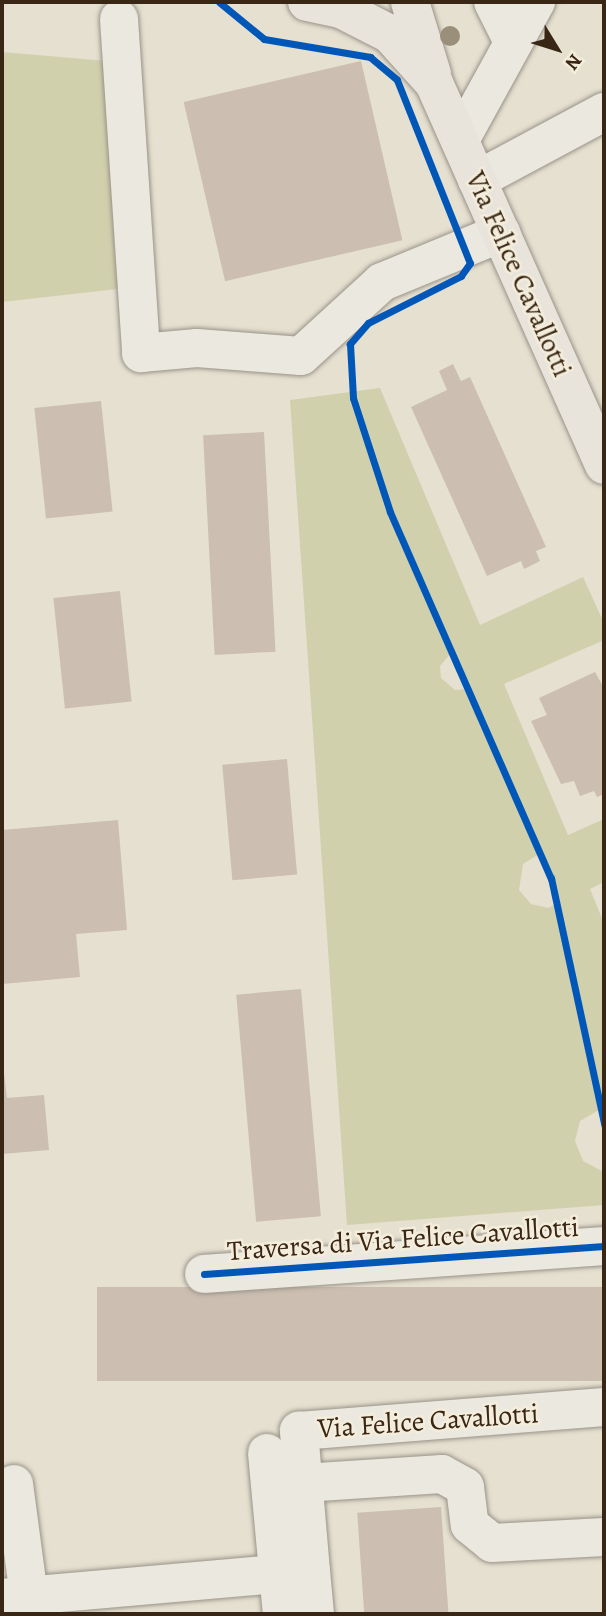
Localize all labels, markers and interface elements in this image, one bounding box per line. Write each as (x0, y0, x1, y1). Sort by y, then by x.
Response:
north arrow (522, 14, 592, 84)
text: N (559, 48, 588, 75)
street label: Via Felice Cavallotti (459, 166, 579, 382)
street label: Traversa di Via Felice Cavallotti (226, 1210, 580, 1268)
street label: Via Felice Cavallotti (316, 1397, 540, 1445)

